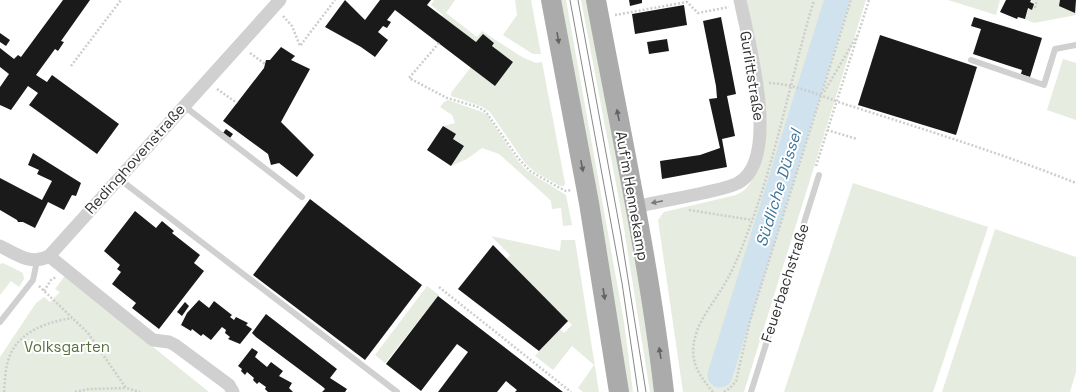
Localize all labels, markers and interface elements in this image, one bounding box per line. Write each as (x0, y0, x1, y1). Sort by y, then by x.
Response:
street label: Gurlittstraße (736, 30, 769, 122)
one-way arrow (555, 32, 561, 45)
street label: Redinghovenstraße (80, 100, 189, 218)
one-way arrow (615, 109, 621, 121)
water label: Südliche Düssel (751, 125, 807, 249)
street label: Auf'm Hennekamp (612, 130, 653, 262)
one-way arrow (579, 160, 585, 172)
one-way arrow (650, 200, 663, 206)
street label: Feuerbachstraße (756, 221, 813, 345)
one-way arrow (601, 288, 607, 300)
park label: Volksgarten (24, 337, 110, 356)
one-way arrow (656, 347, 662, 359)

